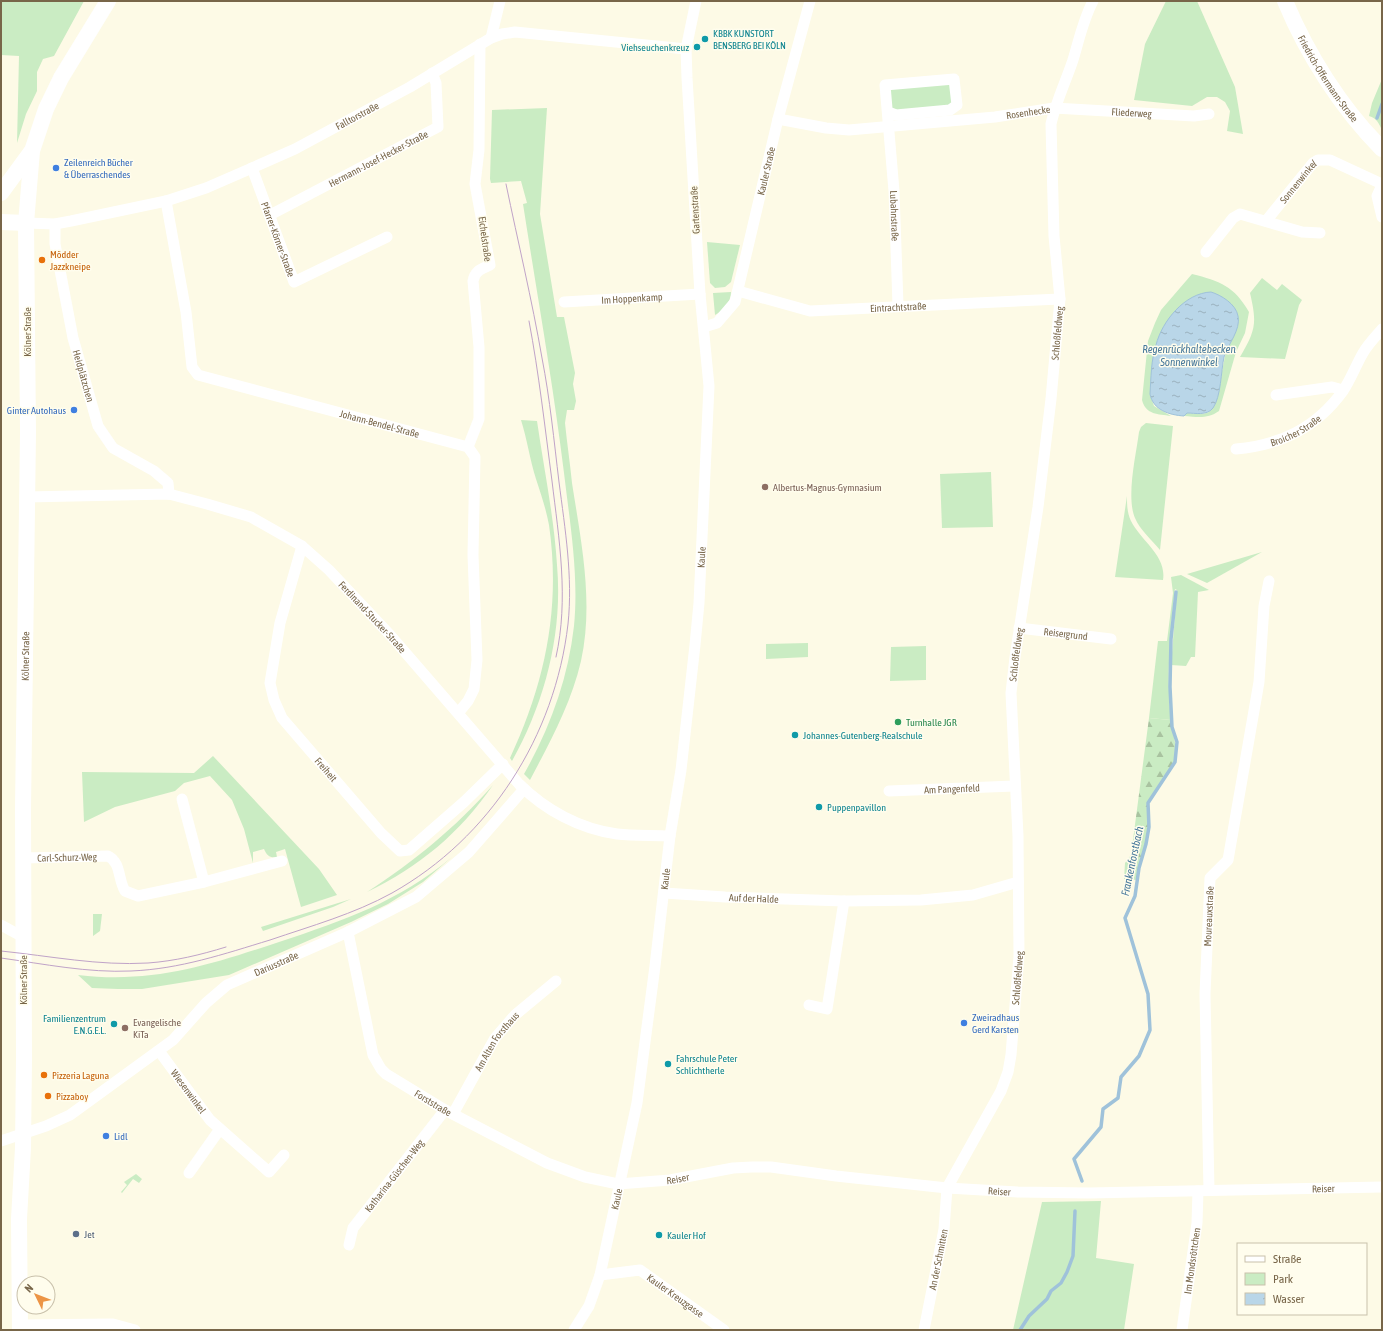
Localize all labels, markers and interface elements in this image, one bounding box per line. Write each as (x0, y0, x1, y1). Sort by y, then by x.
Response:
place label: KBBK KUNSTORT BENSBERG BEI KÖLN (713, 28, 786, 51)
street label: Friedrich-Offermann-Straße (1296, 33, 1361, 124)
marker: KBBK KUNSTORT BENSBERG BEI KÖLN (700, 34, 710, 44)
place label: Viehseuchenkreuz (621, 42, 689, 53)
marker: Viehseuchenkreuz (692, 42, 702, 52)
street label: Falltorstraße (334, 99, 381, 132)
street label: Rosenhecke (1005, 103, 1051, 121)
street label: Fliederweg (1111, 106, 1153, 119)
street label: Hermann-Josef-Hecker-Straße (327, 128, 430, 189)
street label: Kauler Straße (755, 145, 777, 196)
place label: Zeilenreich Bücher & Überraschendes (64, 157, 134, 180)
street label: Sonnenwinkel (1277, 157, 1318, 205)
marker: Zeilenreich Bücher & Überraschendes (51, 163, 61, 173)
street label: Gartenstraße (688, 185, 702, 234)
street label: Lubahnstraße (888, 190, 901, 242)
street label: Pfarrer-Körner-Straße (259, 200, 297, 279)
street label: Eichelstraße (476, 216, 494, 263)
place label: Mödder Jazzkneipe (50, 249, 91, 272)
marker: Mödder Jazzkneipe (37, 255, 47, 265)
street label: Im Hoppenkamp (601, 291, 663, 305)
street label: Eintrachtstraße (870, 300, 927, 314)
street label: Schloßfeldweg (1049, 305, 1065, 361)
street label: Kölner Straße (22, 307, 33, 357)
water label: Regenrückhaltebecken Sonnenwinkel (1142, 343, 1236, 368)
street label: Heidplätzchen (71, 348, 96, 403)
place label: Ginter Autohaus (7, 405, 66, 416)
marker: Ginter Autohaus (69, 405, 79, 415)
street label: Johann-Bendel-Straße (339, 408, 421, 439)
street label: Broicher Straße (1269, 412, 1323, 448)
marker: Albertus-Magnus-Gymnasium (760, 482, 770, 492)
place label: Albertus-Magnus-Gymnasium (773, 482, 882, 493)
street label: Kaule (695, 546, 707, 568)
street label: Ferdinand-Stucker-Straße (337, 579, 409, 655)
street label: Reisergrund (1043, 625, 1089, 642)
street label: Schloßfeldweg (1007, 626, 1025, 682)
street label: Kölner Straße (19, 631, 31, 681)
marker: Turnhalle JGR (893, 717, 903, 727)
place label: Turnhalle JGR (906, 717, 957, 728)
marker: Johannes-Gutenberg-Realschule (790, 730, 800, 740)
place label: Johannes-Gutenberg-Realschule (803, 730, 923, 741)
street label: Freiheit (313, 755, 340, 784)
street label: Am Pangenfeld (924, 782, 980, 795)
marker: Puppenpavillon (814, 802, 824, 812)
place label: Puppenpavillon (827, 802, 886, 813)
water label: Frankenforstbach (1119, 824, 1145, 897)
street label: Carl-Schurz-Weg (37, 851, 98, 863)
street label: Kaule (658, 867, 672, 890)
street label: Moureauxstraße (1202, 885, 1215, 947)
street label: Auf der Halde (729, 892, 779, 904)
street label: Dariusstraße (252, 949, 300, 978)
street label: Schloßfeldweg (1010, 950, 1025, 1005)
street label: Kölner Straße (18, 955, 29, 1005)
street label: Am Alten Forsthaus (472, 1009, 521, 1073)
place label: Zweiradhaus Gerd Karsten (972, 1012, 1020, 1035)
place label: Familienzentrum E.N.G.E.L. (43, 1013, 106, 1036)
place label: Evangelische KiTa (133, 1017, 181, 1040)
marker: Zweiradhaus Gerd Karsten (959, 1018, 969, 1028)
marker: Familienzentrum E.N.G.E.L. (109, 1019, 119, 1029)
marker: Evangelische KiTa (120, 1023, 130, 1033)
place label: Fahrschule Peter Schlichtherle (676, 1053, 738, 1076)
marker: Fahrschule Peter Schlichtherle (663, 1059, 673, 1069)
street label: Wiesenwinkel (169, 1067, 209, 1116)
marker: Pizzeria Laguna (39, 1070, 49, 1080)
place label: Pizzeria Laguna (52, 1070, 109, 1081)
street label: Forststraße (413, 1087, 454, 1118)
marker: Pizzaboy (43, 1091, 53, 1101)
place label: Pizzaboy (56, 1091, 88, 1102)
marker: Lidl (101, 1131, 111, 1141)
place label: Lidl (114, 1131, 128, 1142)
street label: Katharina-Güschen-Weg (362, 1137, 426, 1214)
street label: Reiser (666, 1171, 691, 1186)
street label: Reiser (1312, 1182, 1336, 1194)
street label: Reiser (988, 1185, 1012, 1197)
street label: Kaule (609, 1187, 624, 1211)
street label: Im Mondsröttchen (1182, 1227, 1202, 1295)
street label: An der Schmitten (927, 1228, 949, 1291)
marker: Jet (71, 1229, 81, 1239)
place label: Jet (84, 1229, 95, 1240)
marker: Kauler Hof (654, 1230, 664, 1240)
place label: Kauler Hof (667, 1230, 706, 1241)
legend (1237, 1243, 1367, 1315)
text: Straße (1273, 1252, 1301, 1266)
street label: Kauler Kreuzgasse (645, 1271, 706, 1320)
text: Park (1273, 1272, 1294, 1286)
north arrow (16, 1275, 56, 1315)
text: N (22, 1282, 35, 1295)
text: Wasser (1273, 1292, 1305, 1306)

